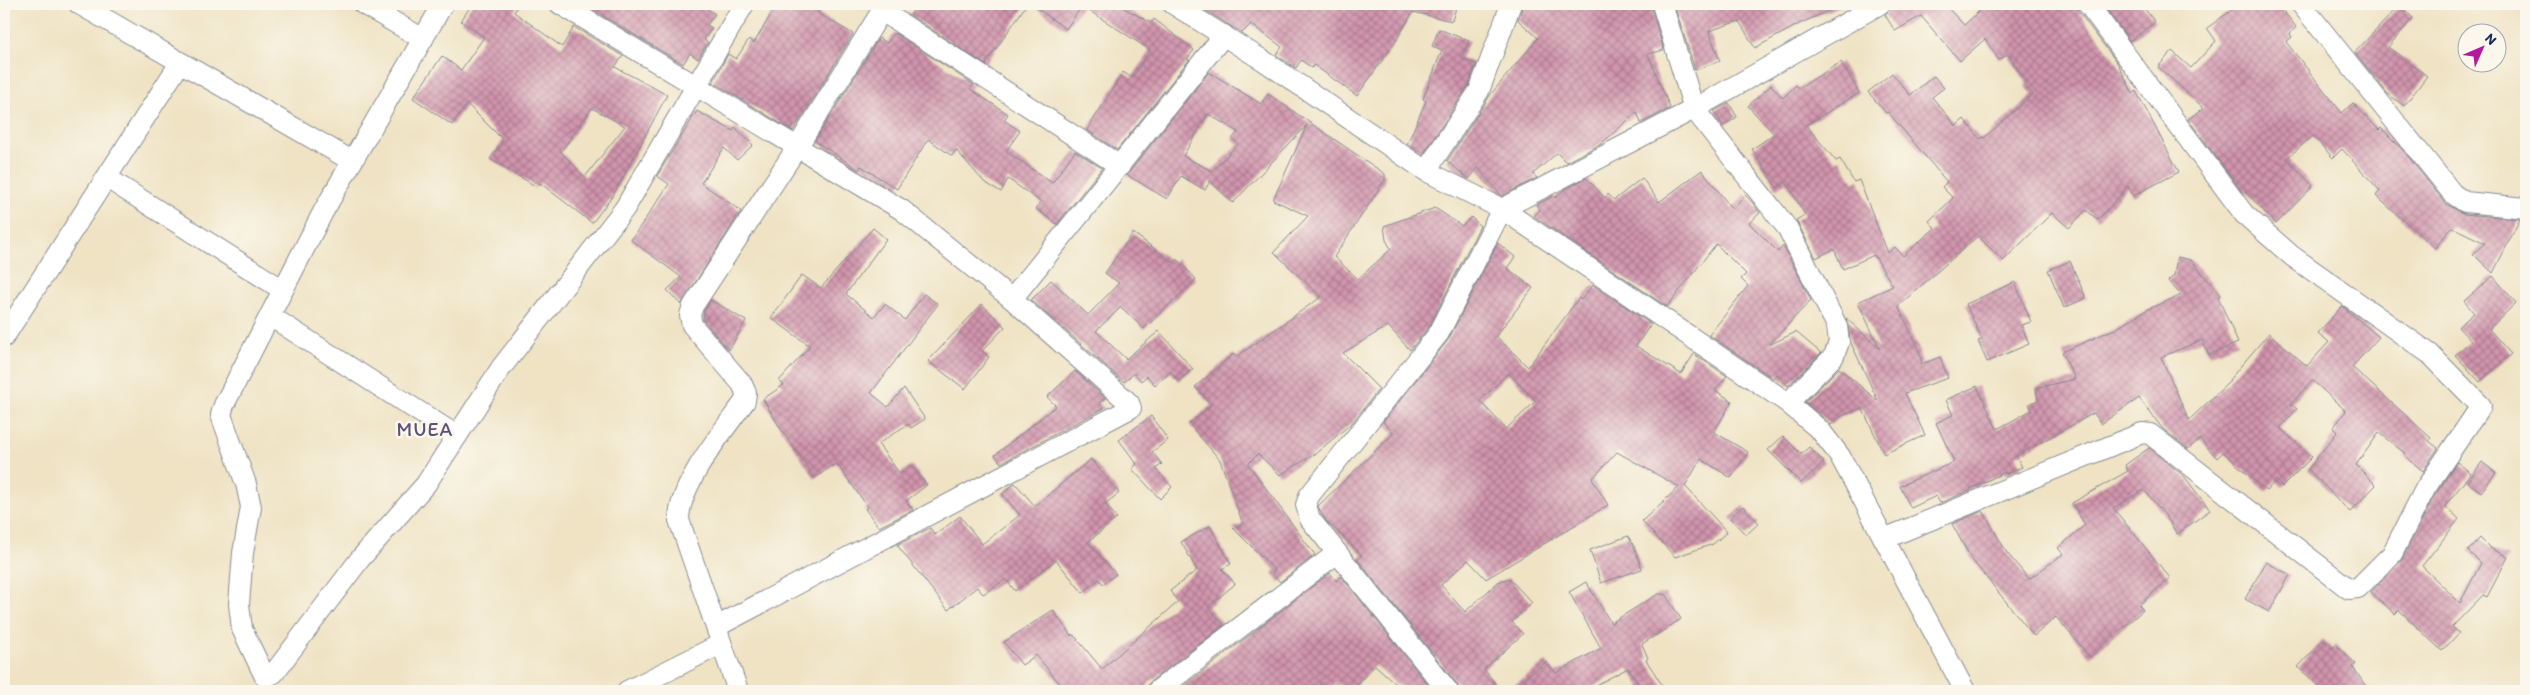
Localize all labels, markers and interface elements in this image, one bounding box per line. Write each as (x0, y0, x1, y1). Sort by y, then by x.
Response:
north arrow (2458, 22, 2508, 72)
text: N (2481, 30, 2500, 49)
district label: MUEA (397, 417, 453, 441)

